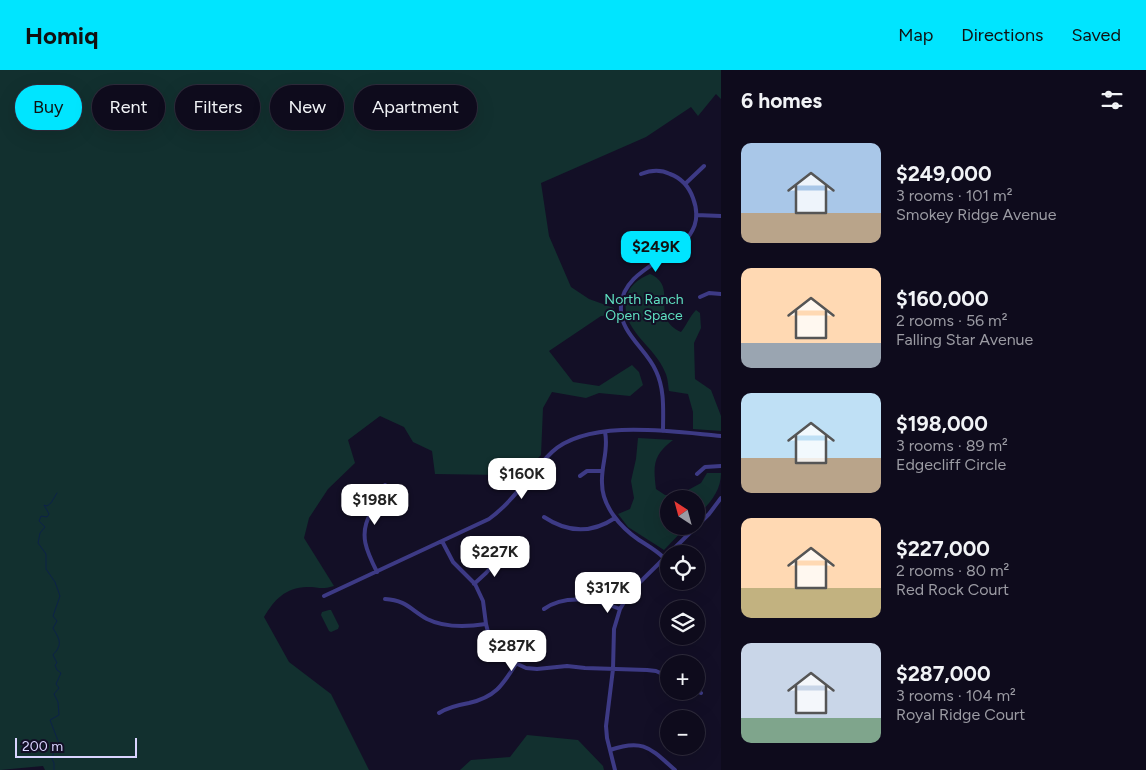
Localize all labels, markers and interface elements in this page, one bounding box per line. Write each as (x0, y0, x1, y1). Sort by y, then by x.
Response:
text: Homiq (25, 21, 98, 50)
text: Map (898, 24, 933, 46)
text: Directions (961, 24, 1043, 46)
text: Saved (1071, 24, 1121, 46)
chip: Buy (15, 85, 82, 130)
chip: Rent (92, 85, 165, 130)
chip: Filters (175, 85, 260, 130)
chip: New (270, 85, 344, 130)
chip: Apartment (354, 85, 477, 130)
icon: filters (1098, 86, 1126, 114)
text: 6 homes (741, 88, 822, 113)
text: $249,000 (896, 161, 992, 186)
icon: home (781, 163, 841, 223)
text: 3 rooms · 101 m² (896, 186, 1012, 205)
text: Smokey Ridge Avenue (896, 205, 1057, 224)
pin: $249K (621, 230, 691, 273)
text: $249K (632, 237, 680, 256)
text: $160,000 (896, 286, 989, 311)
icon: home (781, 288, 841, 348)
park label: North Ranch Open Space (604, 291, 684, 324)
text: 2 rooms · 56 m² (896, 311, 1008, 330)
text: Falling Star Avenue (896, 330, 1033, 349)
text: $198,000 (896, 411, 988, 436)
icon: home (781, 413, 841, 473)
text: 3 rooms · 89 m² (896, 436, 1008, 455)
text: Edgecliff Circle (896, 455, 1006, 474)
pin: $160K (487, 458, 557, 500)
text: $160K (499, 464, 545, 483)
pin: $198K (340, 484, 410, 526)
text: $198K (352, 490, 398, 509)
north arrow (660, 490, 705, 535)
map controls (660, 490, 705, 755)
pin: $227K (460, 536, 530, 578)
text: $227,000 (896, 536, 990, 561)
icon: home (781, 538, 841, 598)
text: $227K (472, 542, 518, 561)
button: locate (660, 545, 705, 590)
text: 2 rooms · 80 m² (896, 561, 1009, 580)
pin: $317K (573, 572, 643, 614)
text: $317K (586, 578, 630, 597)
text: Red Rock Court (896, 580, 1009, 599)
button: layers (660, 600, 705, 645)
pin: $287K (477, 630, 547, 672)
text: $287K (488, 636, 536, 655)
button: + (660, 655, 705, 700)
text: $287,000 (896, 661, 991, 686)
icon: home (781, 663, 841, 723)
text: 3 rooms · 104 m² (896, 686, 1016, 705)
text: Royal Ridge Court (896, 705, 1025, 724)
button: − (660, 710, 705, 755)
scale bar (15, 735, 138, 758)
text: 200 m (22, 738, 63, 755)

